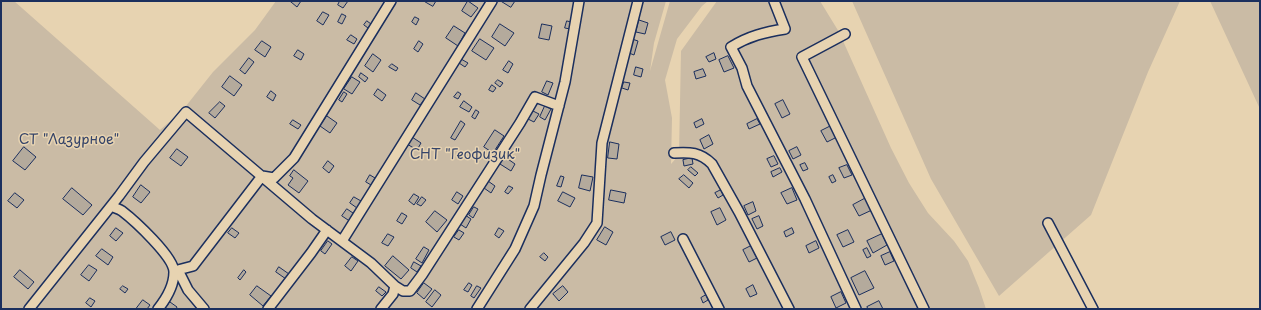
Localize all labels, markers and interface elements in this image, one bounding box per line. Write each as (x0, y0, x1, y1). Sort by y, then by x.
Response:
park label: СТ "Лазурное" (19, 132, 119, 148)
park label: СНТ "Геофизик" (410, 147, 520, 163)

